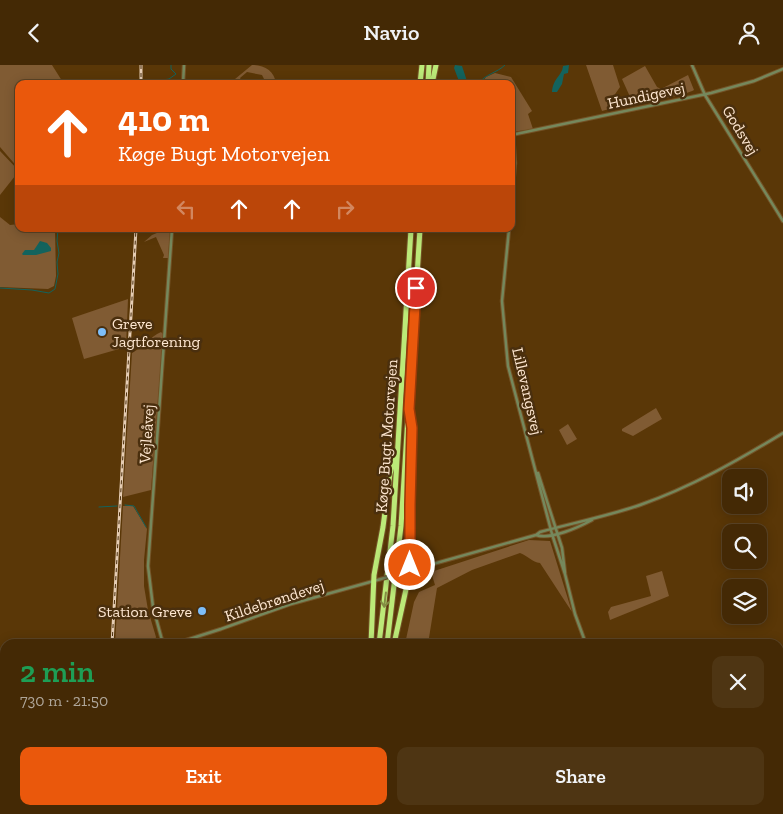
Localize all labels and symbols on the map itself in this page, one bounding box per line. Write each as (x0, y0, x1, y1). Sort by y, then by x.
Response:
street label: Hundigevej (606, 78, 687, 113)
street label: Godsvej (718, 102, 763, 159)
pin (395, 267, 437, 309)
place label: Greve Jagtforening (112, 314, 201, 351)
marker: Greve Jagtforening (96, 326, 108, 338)
street label: Lillevangsvej (508, 346, 547, 437)
street label: Køge Bugt Motorvejen (372, 358, 401, 514)
street label: Vejleåvej (135, 404, 158, 465)
position arrow (383, 538, 435, 590)
street label: Kildebrøndevej (222, 575, 326, 625)
one-way arrow (380, 592, 390, 608)
place label: Station Greve (98, 602, 192, 621)
marker: Station Greve (196, 605, 208, 617)

